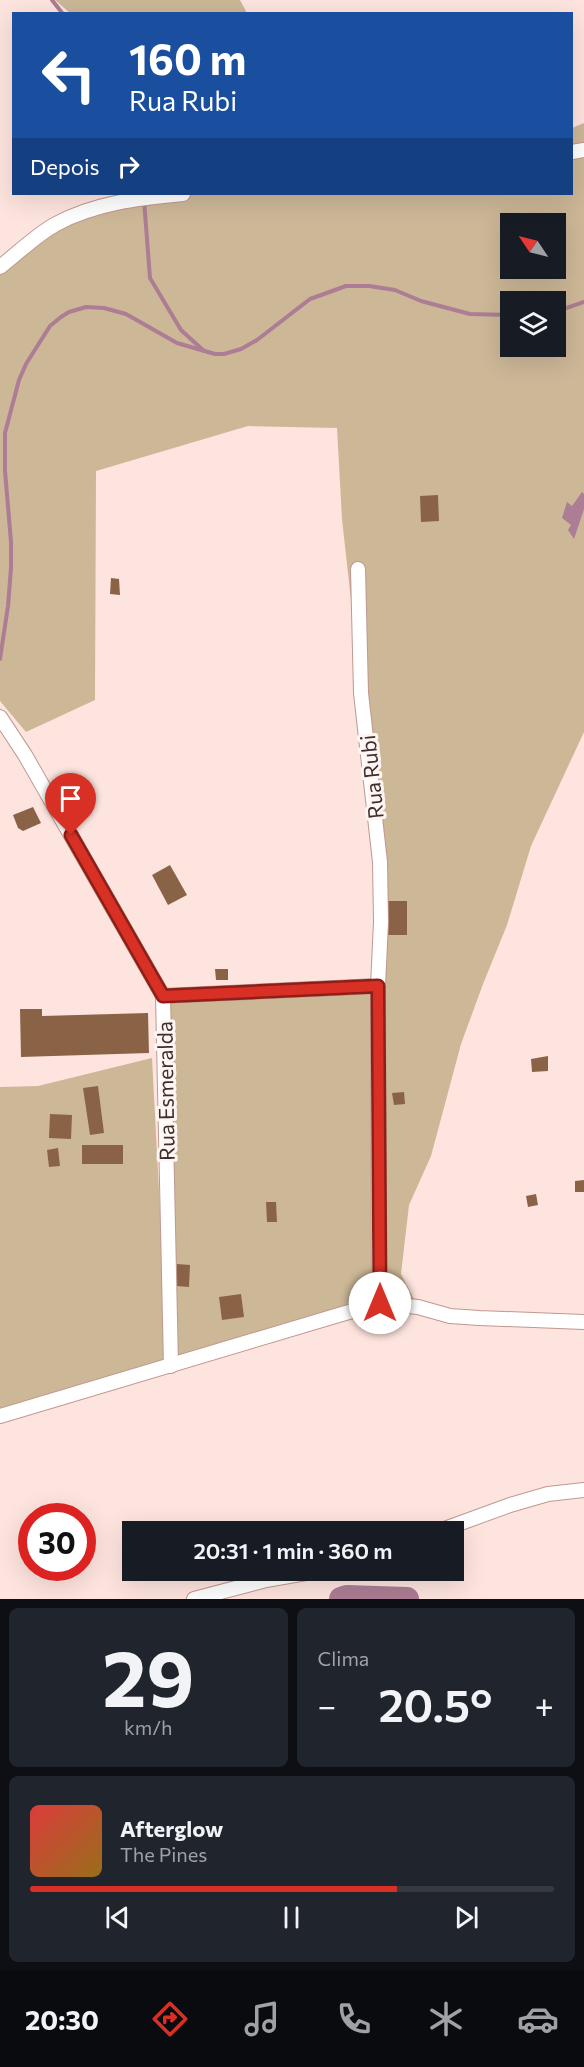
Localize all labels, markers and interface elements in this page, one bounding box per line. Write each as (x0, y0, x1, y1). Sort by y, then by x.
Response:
text: 160 m (129, 32, 247, 84)
icon: left (30, 36, 108, 114)
text: Rua Rubi (129, 84, 237, 117)
icon: right (112, 150, 145, 183)
text: Depois (30, 153, 100, 180)
north arrow (500, 213, 566, 279)
map controls (500, 213, 566, 357)
button: layers (500, 291, 566, 357)
street label: Rua Rubi (354, 734, 388, 820)
pin (45, 773, 96, 835)
icon: arrive (54, 782, 87, 815)
street label: Rua Esmeralda (151, 1021, 179, 1161)
position arrow (348, 1271, 412, 1335)
speed limit sign: 30 (18, 1503, 96, 1581)
text: 20:31 · 1 min · 360 m (194, 1537, 392, 1564)
text: 29 (102, 1628, 194, 1723)
text: Clima (318, 1646, 369, 1670)
text: 20.5° (378, 1676, 492, 1731)
text: − (318, 1684, 336, 1725)
text: + (535, 1684, 554, 1725)
text: km/h (124, 1715, 173, 1739)
text: Afterglow (120, 1815, 223, 1842)
text: The Pines (120, 1842, 207, 1866)
icon: previous (101, 1901, 134, 1934)
icon: pause (275, 1901, 308, 1934)
icon: next (450, 1901, 483, 1934)
icon: directions (149, 1998, 191, 2040)
icon: music (241, 1998, 283, 2040)
icon: phone (333, 1998, 375, 2040)
icon: climate (425, 1998, 467, 2040)
icon: car (517, 1998, 559, 2040)
text: 20:30 (25, 2003, 99, 2036)

